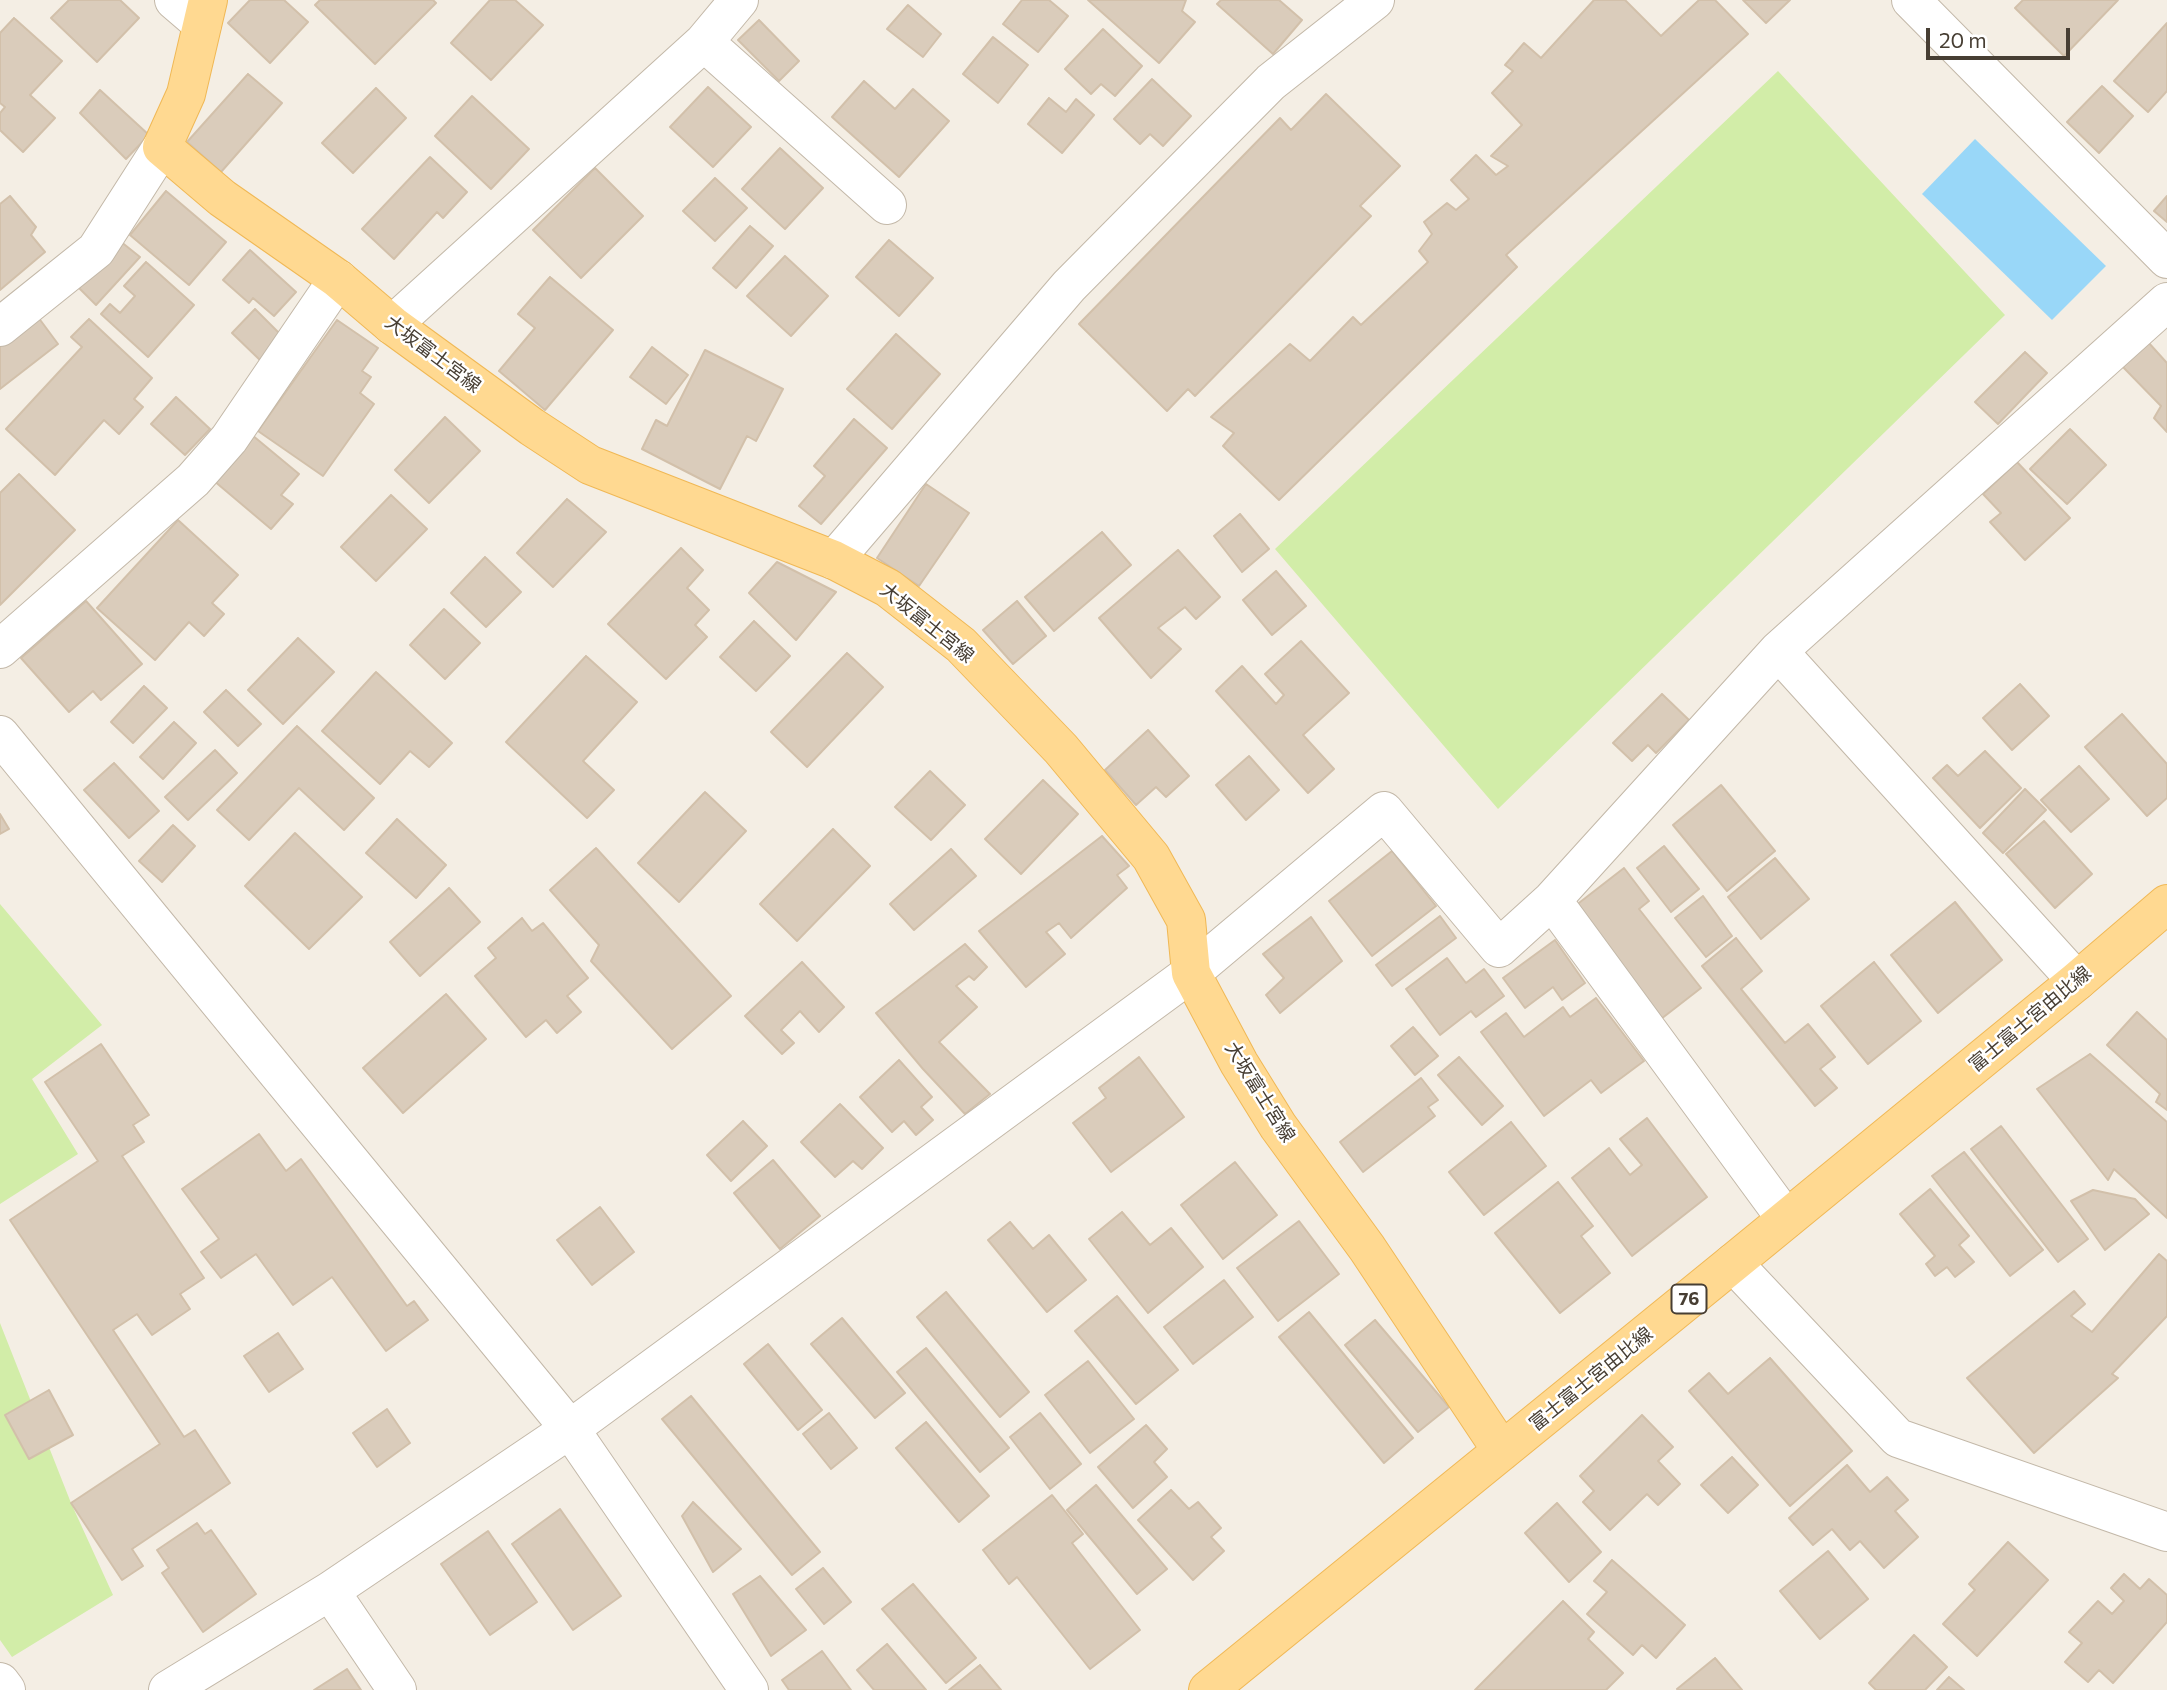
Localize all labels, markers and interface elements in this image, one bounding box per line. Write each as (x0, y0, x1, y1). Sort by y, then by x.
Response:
scale bar (1929, 14, 2072, 58)
text: 20 m (1939, 27, 1987, 52)
street label: 大坂富士宮線 (381, 311, 485, 397)
street label: 大坂富士宮線 (876, 578, 978, 668)
street label: 富士富士宮由比線 (1964, 961, 2096, 1077)
street label: 大坂富士宮線 (1220, 1038, 1300, 1146)
road number: 76 (1672, 1284, 1706, 1314)
street label: 富士富士宮由比線 (1525, 1322, 1657, 1436)

